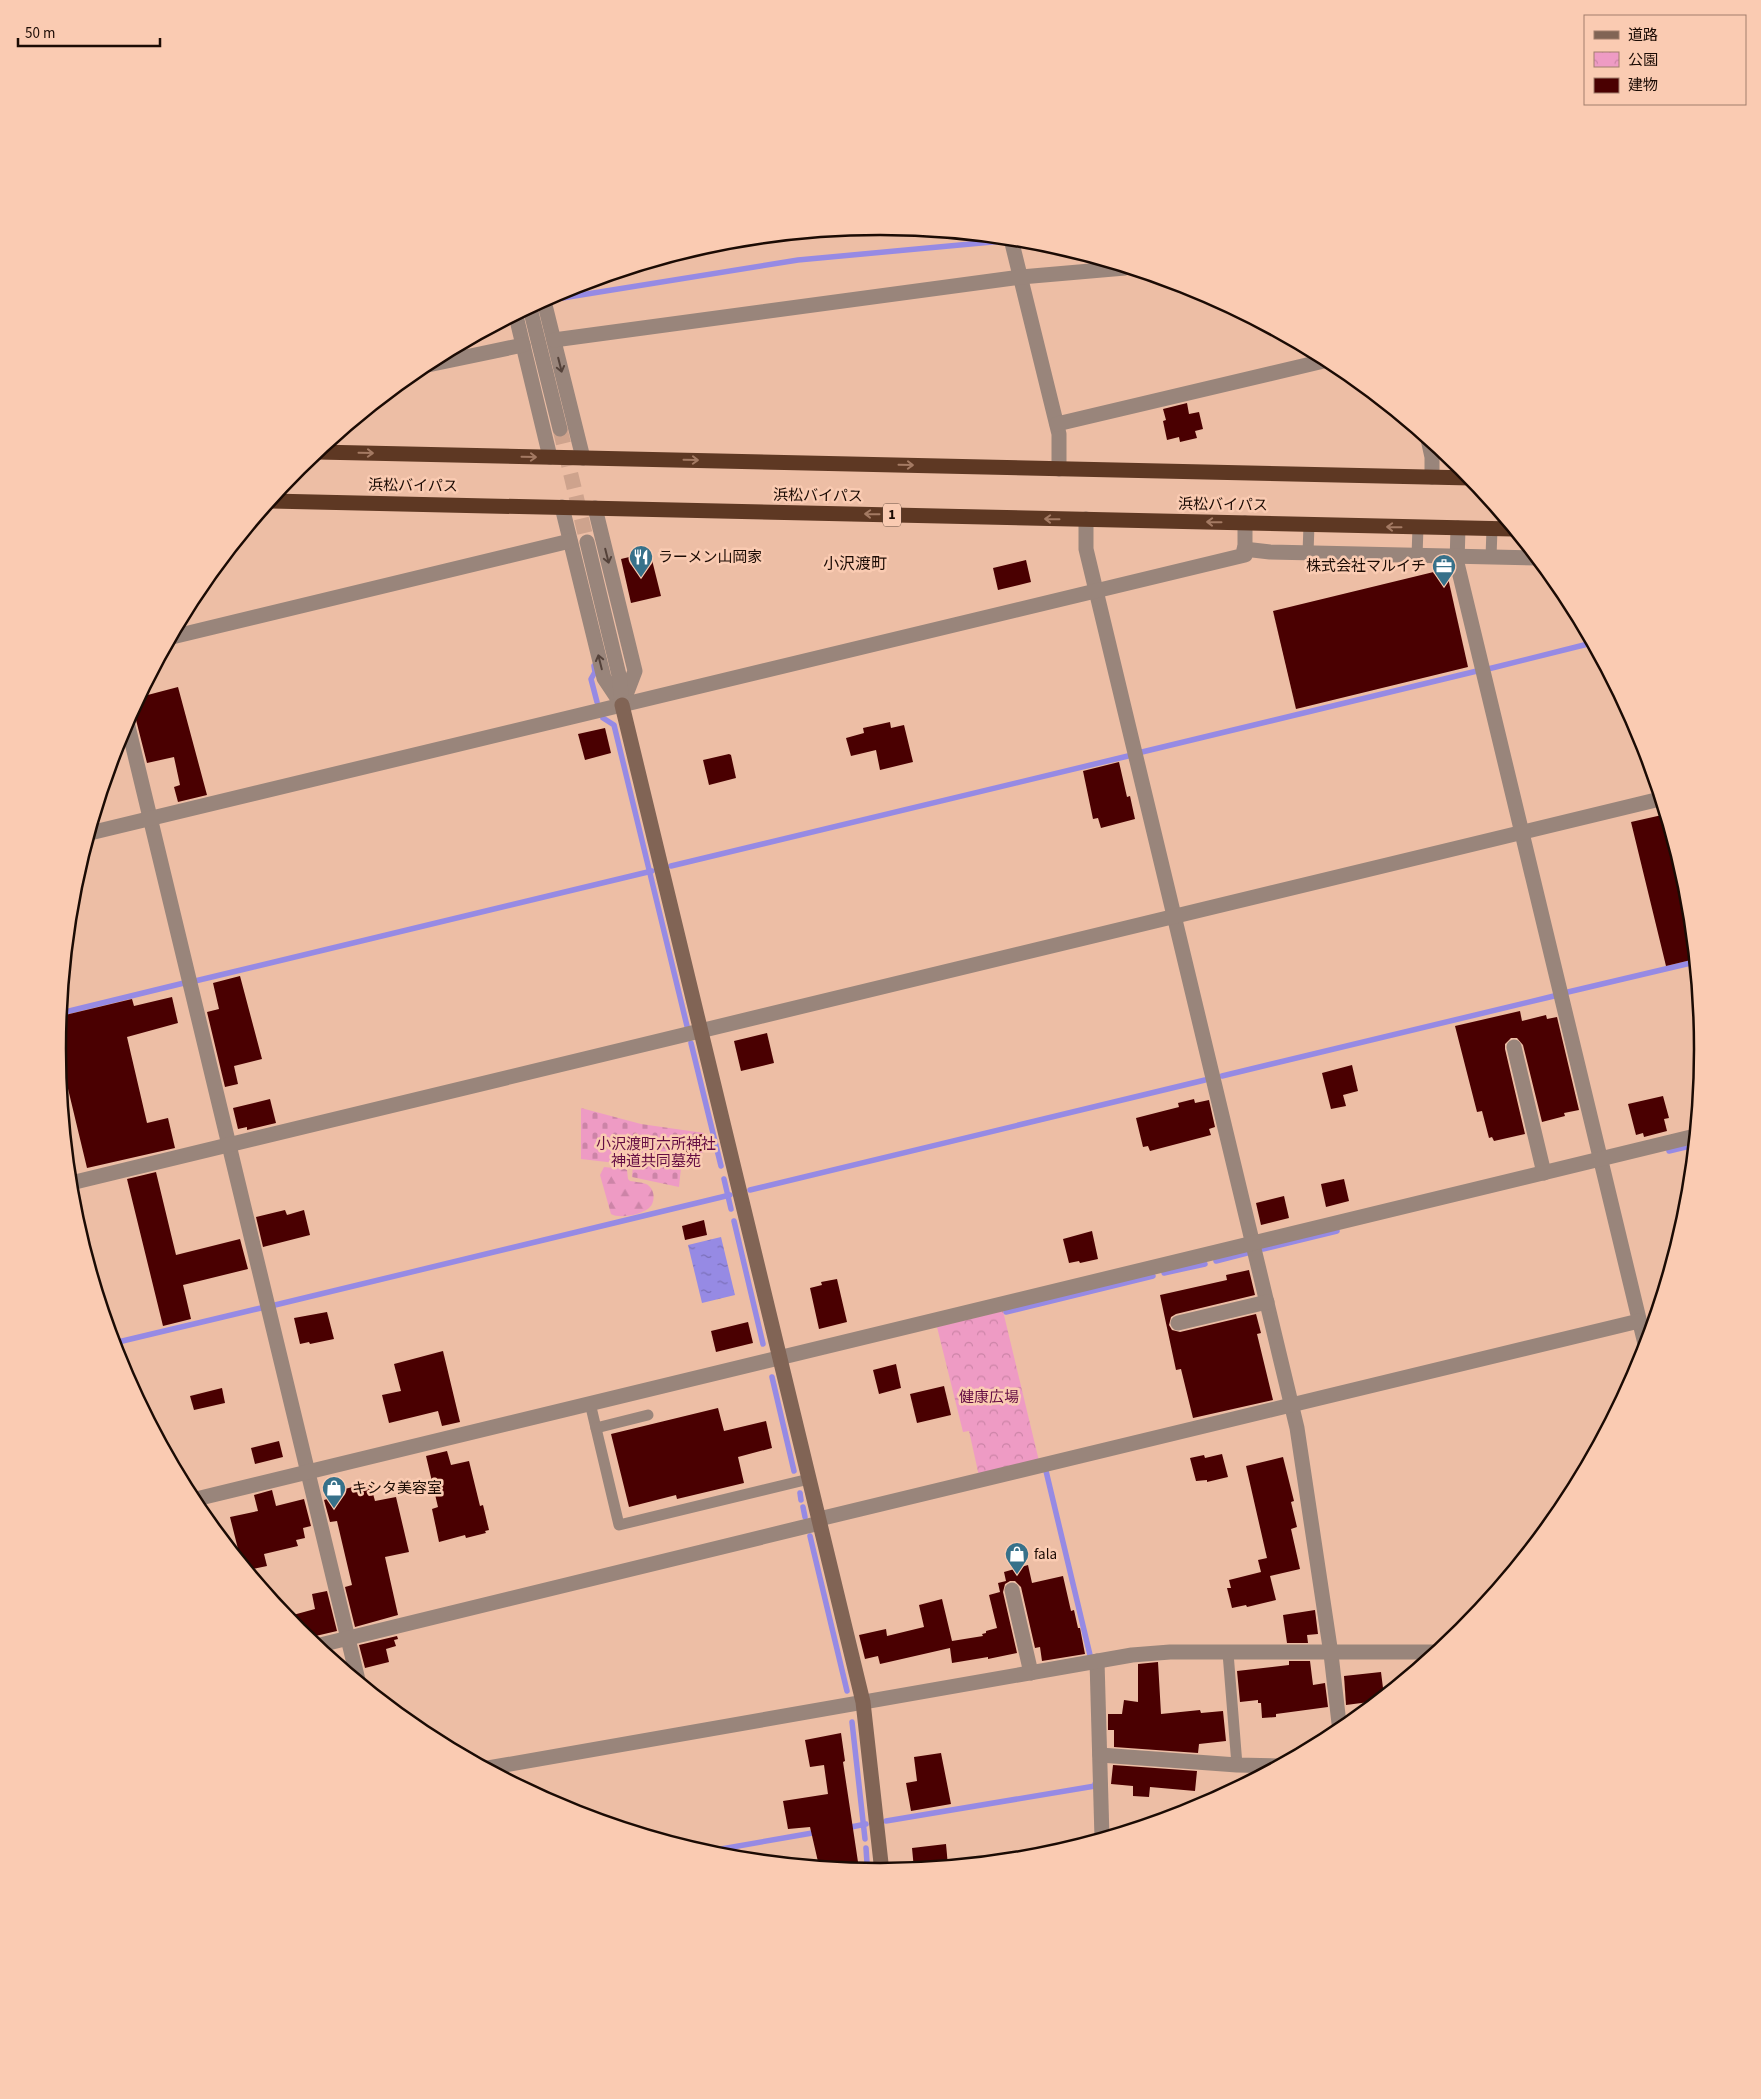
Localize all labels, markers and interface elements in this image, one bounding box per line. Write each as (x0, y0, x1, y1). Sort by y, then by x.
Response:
scale bar (18, 15, 160, 47)
legend (1584, 15, 1746, 105)
text: 50 m (25, 23, 55, 44)
text: 道路 (1628, 25, 1658, 46)
text: 公園 (1628, 50, 1658, 71)
text: 建物 (1628, 75, 1658, 96)
one-way arrow (556, 356, 565, 372)
one-way arrow (358, 448, 374, 458)
one-way arrow (520, 452, 536, 462)
one-way arrow (683, 456, 699, 465)
one-way arrow (898, 461, 914, 470)
street label: 浜松バイパス (368, 475, 458, 497)
street label: 浜松バイパス (773, 485, 863, 507)
street label: 浜松バイパス (1178, 494, 1268, 516)
road number: 1 (883, 504, 901, 526)
one-way arrow (864, 510, 880, 519)
one-way arrow (1044, 514, 1060, 523)
one-way arrow (1207, 518, 1223, 527)
one-way arrow (1387, 522, 1403, 531)
restaurant icon: ラーメン山岡家 (628, 544, 654, 578)
one-way arrow (603, 547, 612, 563)
place label: ラーメン山岡家 (658, 547, 762, 568)
district label: 小沢渡町 (823, 553, 887, 575)
office icon: 株式会社マルイチ (1431, 553, 1457, 587)
place label: 株式会社マルイチ (1306, 556, 1426, 577)
one-way arrow (595, 655, 604, 671)
park label: 小沢渡町六所神社 神道共同墓苑 (596, 1134, 716, 1172)
park label: 健康広場 (959, 1387, 1019, 1408)
shop icon: キシタ美容室 (321, 1475, 347, 1509)
place label: キシタ美容室 (352, 1478, 442, 1499)
shop icon: fala (1004, 1541, 1030, 1575)
place label: fala (1034, 1544, 1057, 1565)

